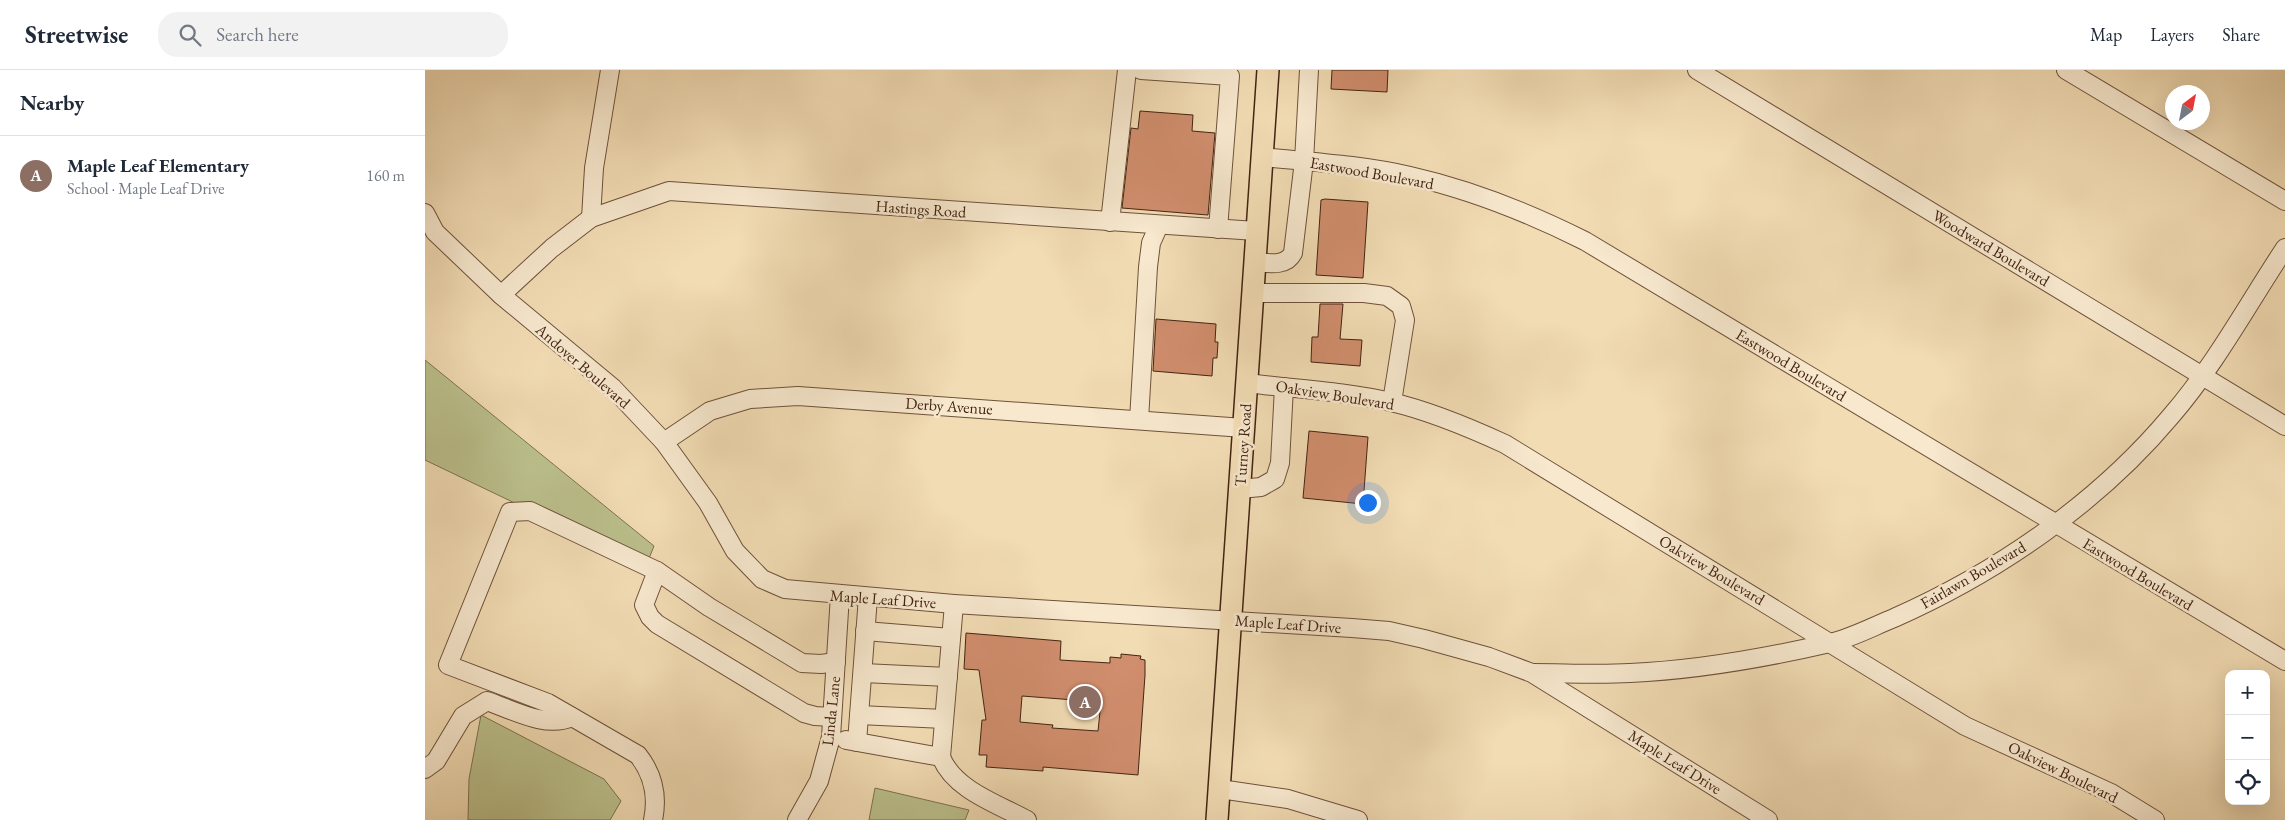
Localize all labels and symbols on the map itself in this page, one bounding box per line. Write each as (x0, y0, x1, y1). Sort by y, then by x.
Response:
north arrow (2165, 85, 2210, 130)
street label: Eastwood Boulevard (1308, 152, 1436, 194)
street label: Hastings Road (875, 195, 968, 223)
street label: Woodward Boulevard (1929, 205, 2054, 292)
street label: Andover Boulevard (530, 318, 636, 414)
street label: Eastwood Boulevard (1732, 324, 1851, 407)
street label: Oakview Boulevard (1274, 375, 1397, 415)
street label: Derby Avenue (905, 392, 993, 420)
street label: Turney Road (1230, 402, 1256, 487)
your location (1355, 490, 1381, 516)
street label: Oakview Boulevard (1655, 530, 1770, 610)
street label: Eastwood Boulevard (2079, 533, 2198, 616)
street label: Fairlawn Boulevard (1917, 536, 2030, 614)
street label: Maple Leaf Drive (829, 585, 937, 613)
street label: Maple Leaf Drive (1234, 610, 1342, 638)
street label: Linda Lane (817, 675, 845, 747)
pin: A (1069, 683, 1101, 721)
street label: Maple Leaf Drive (1624, 725, 1726, 799)
street label: Oakview Boulevard (2005, 736, 2122, 808)

